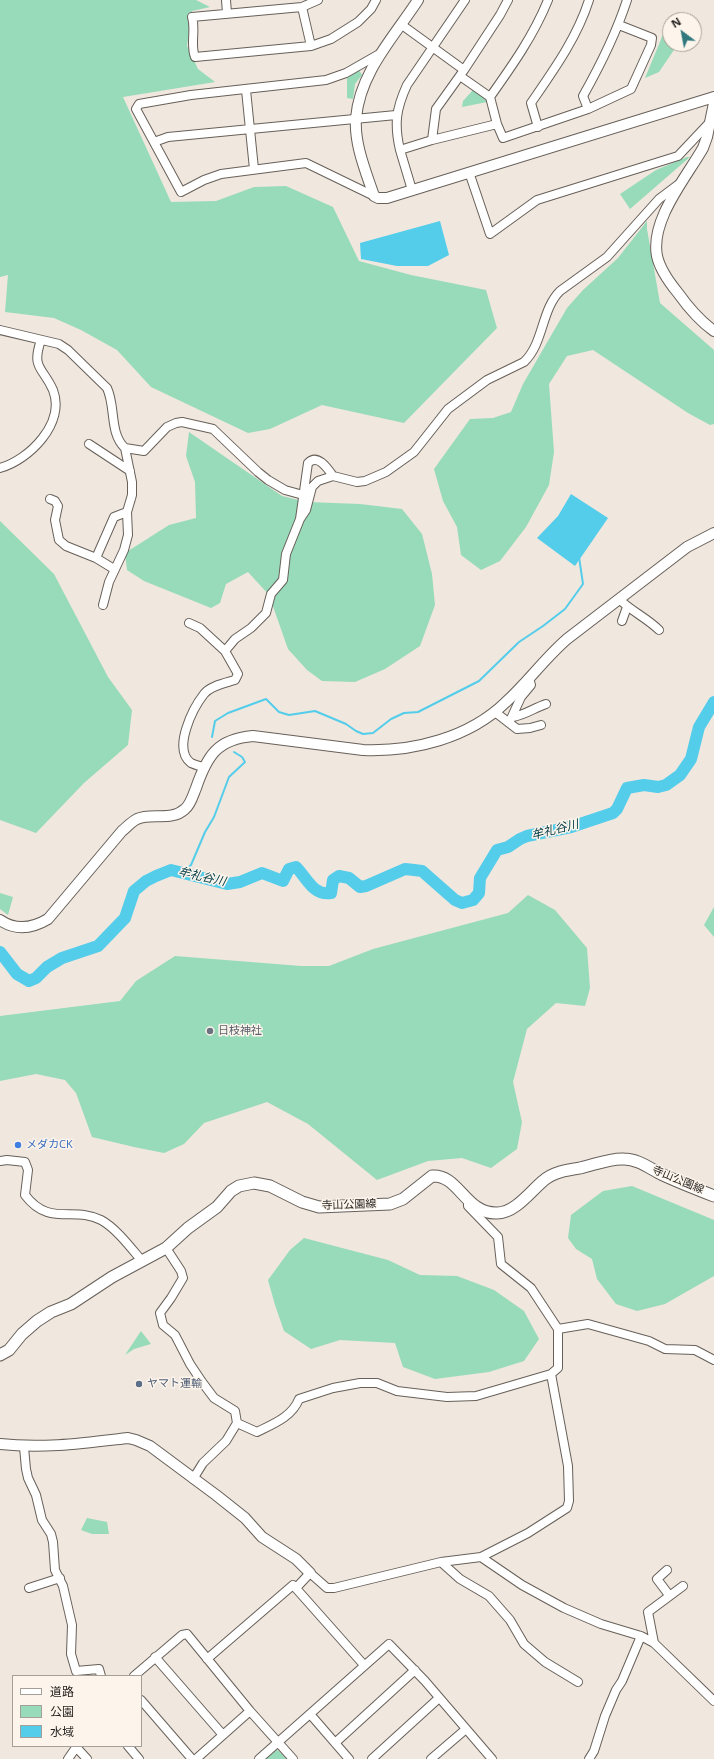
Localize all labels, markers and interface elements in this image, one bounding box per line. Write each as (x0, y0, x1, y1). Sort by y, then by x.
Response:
north arrow (662, 12, 702, 52)
text: N (668, 14, 684, 31)
water label: 牟礼谷川 (530, 817, 580, 843)
water label: 牟礼谷川 (177, 865, 227, 889)
place label: 日枝神社 (218, 1024, 262, 1038)
marker: 日枝神社 (205, 1026, 215, 1036)
place label: メダカCK (26, 1138, 73, 1152)
marker: メダカCK (13, 1140, 23, 1150)
street label: 寺山公園線 (650, 1163, 706, 1197)
street label: 寺山公園線 (321, 1197, 377, 1213)
place label: ヤマト運輸 (147, 1377, 202, 1391)
marker: ヤマト運輸 (134, 1379, 144, 1389)
legend (12, 1675, 142, 1747)
text: 道路 (50, 1683, 74, 1700)
text: 公園 (50, 1703, 74, 1720)
text: 水域 (50, 1723, 74, 1740)

